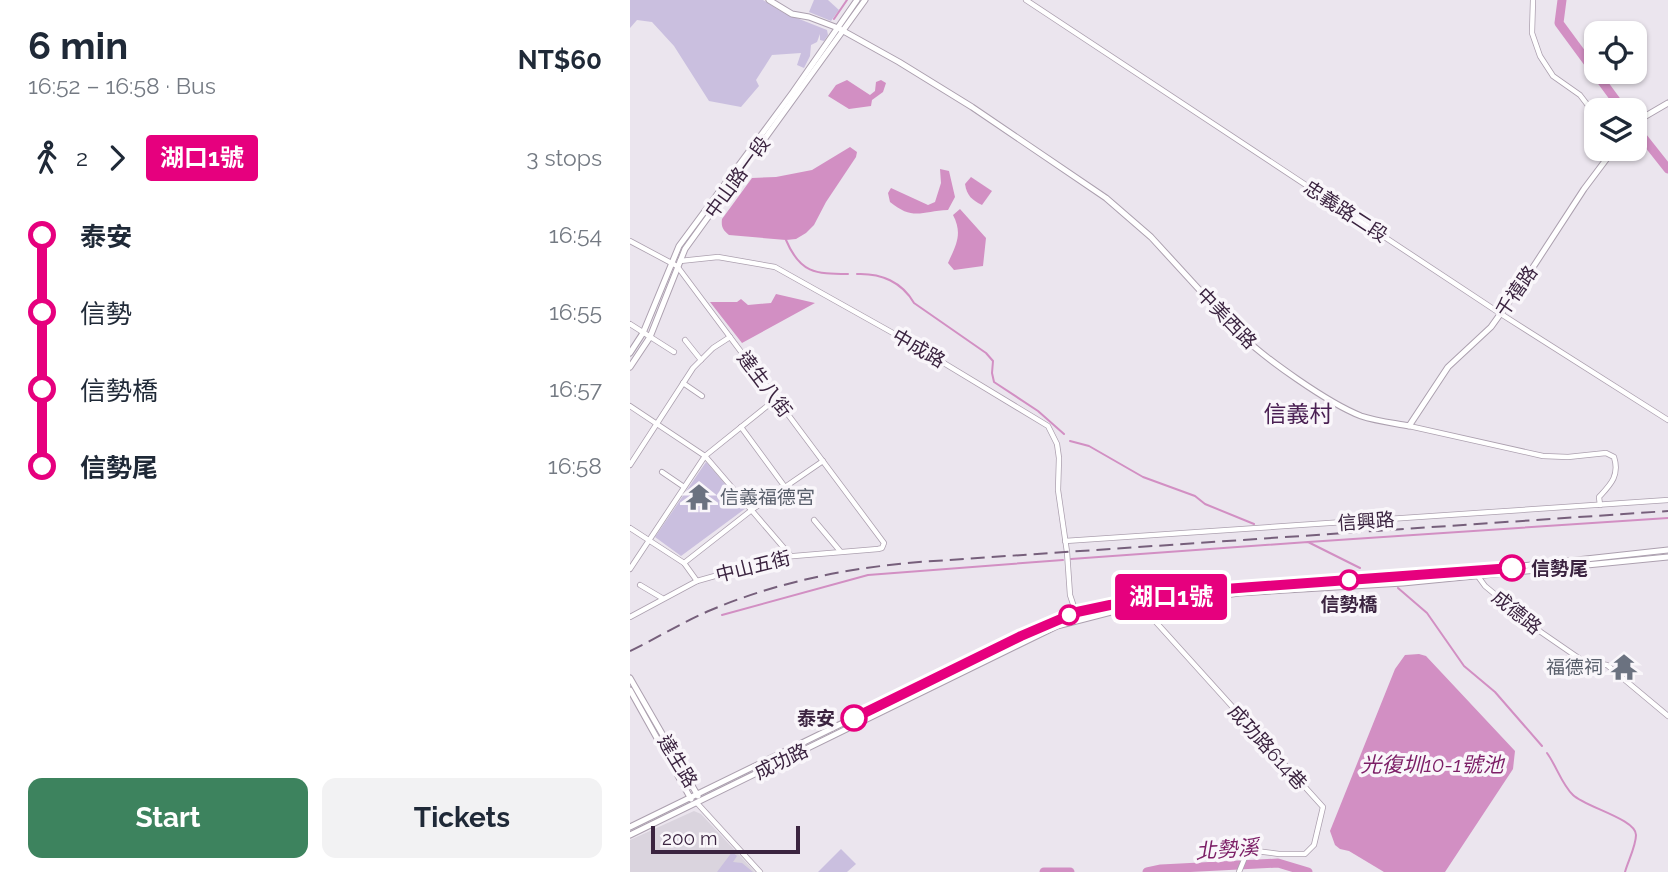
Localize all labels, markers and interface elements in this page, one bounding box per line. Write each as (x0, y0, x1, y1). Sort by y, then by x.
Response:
map controls (1584, 21, 1647, 161)
button: locate (1584, 21, 1647, 84)
text: 6 min (28, 23, 128, 68)
text: NT$60 (518, 45, 602, 75)
text: 16:52 – 16:58 · Bus (28, 72, 216, 99)
button: layers (1584, 98, 1647, 161)
street label: 中山路一段 (700, 132, 774, 222)
icon: walk (28, 139, 66, 177)
icon: forward (98, 139, 136, 177)
text: 湖口1號 (160, 143, 244, 172)
text: 2 (76, 144, 88, 171)
text: 3 stops (526, 144, 602, 171)
street label: 忠義路二段 (1300, 176, 1392, 246)
text: 16:54 (549, 221, 602, 248)
text: 泰安 (80, 222, 132, 252)
street label: 千禧路 (1491, 261, 1541, 321)
street label: 中美西路 (1193, 283, 1261, 353)
text: 16:55 (549, 298, 602, 325)
text: 信勢 (80, 299, 132, 329)
street label: 中成路 (889, 324, 949, 372)
street label: 達生八街 (733, 347, 797, 421)
text: 16:57 (549, 375, 602, 402)
text: 信勢橋 (80, 376, 158, 406)
district label: 信義村 (1264, 400, 1333, 427)
text: 16:58 (548, 452, 602, 479)
text: 信勢尾 (80, 453, 158, 483)
temple icon: 信義福德宮 (684, 482, 714, 512)
place label: 信義福德宮 (720, 486, 815, 508)
street label: 信興路 (1337, 508, 1395, 534)
street label: 中山五街 (713, 546, 793, 586)
marker: 信勢尾 (1499, 555, 1525, 581)
place label: 信勢尾 (1531, 557, 1588, 579)
marker: 信勢橋 (1339, 570, 1359, 590)
line badge: 湖口1號 (1122, 574, 1220, 620)
text: 湖口1號 (1129, 582, 1213, 611)
street label: 成德路 (1488, 586, 1546, 638)
place label: 信勢橋 (1320, 593, 1378, 615)
unlabelled marker (1059, 605, 1079, 625)
temple icon: 福德祠 (1609, 652, 1639, 682)
place label: 福德祠 (1546, 656, 1603, 678)
street label: 成功路614巷 (1224, 700, 1312, 794)
marker: 泰安 (841, 705, 867, 731)
place label: 泰安 (797, 707, 835, 729)
street label: 達生路 (654, 731, 702, 791)
street label: 成功路 (751, 739, 811, 783)
water label: 光復圳10-1號池 (1360, 752, 1505, 777)
button: Start (28, 778, 308, 858)
button: Tickets (322, 778, 602, 858)
scale bar (651, 823, 800, 855)
text: 200 m (662, 827, 717, 849)
water label: 北勢溪 (1195, 834, 1262, 864)

